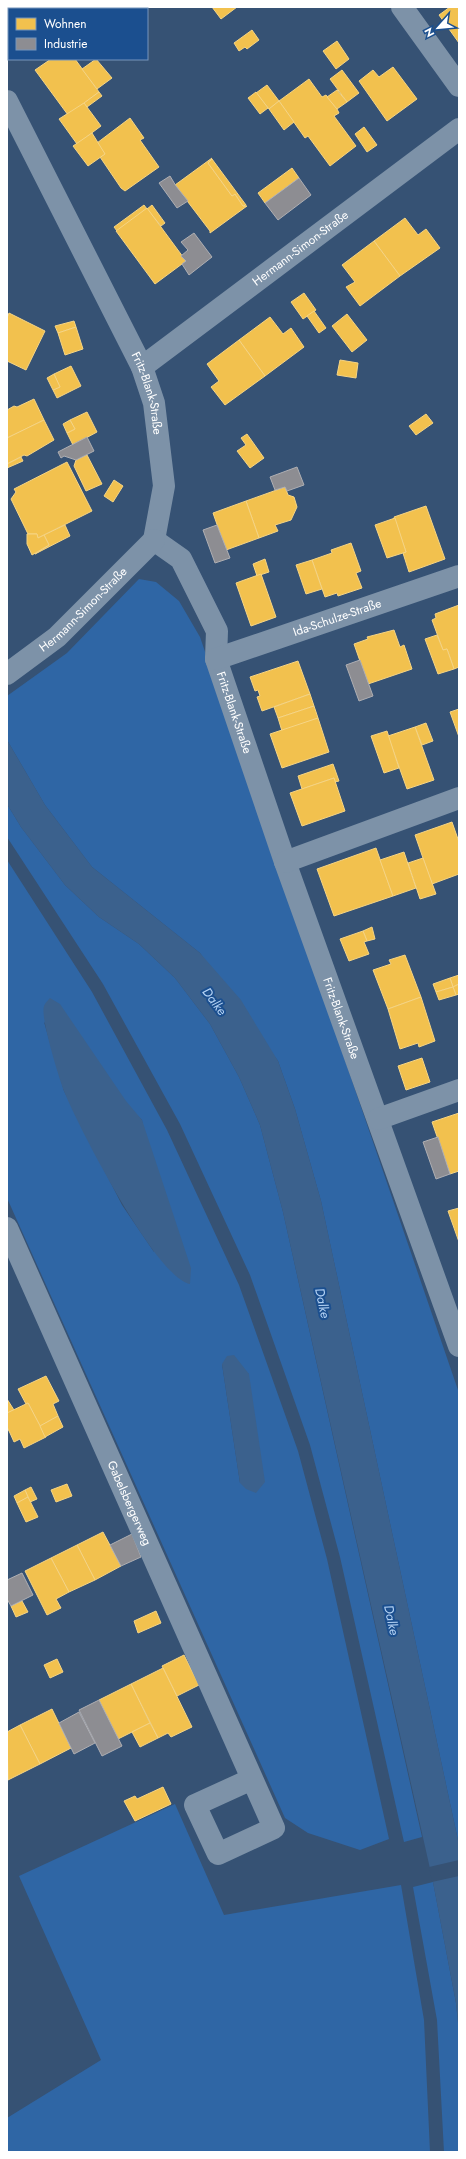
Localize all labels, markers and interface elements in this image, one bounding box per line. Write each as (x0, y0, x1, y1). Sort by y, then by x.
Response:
legend (8, 8, 148, 60)
north arrow (418, 8, 458, 48)
text: Wohnen (44, 15, 87, 33)
text: N (420, 25, 438, 40)
text: Industrie (44, 35, 88, 53)
street label: Hermann-Simon-Straße (249, 206, 352, 290)
street label: Fritz-Blank-Straße (127, 349, 167, 435)
street label: Hermann-Simon-Straße (35, 563, 131, 656)
street label: Ida-Schulze-Straße (291, 594, 384, 641)
street label: Fritz-Blank-Straße (212, 669, 256, 756)
street label: Fritz-Blank-Straße (318, 975, 364, 1062)
water label: Dalke (198, 983, 232, 1020)
water label: Dalke (310, 1286, 335, 1320)
street label: Gabelsbergerweg (103, 1458, 156, 1548)
water label: Dalke (379, 1603, 404, 1637)

